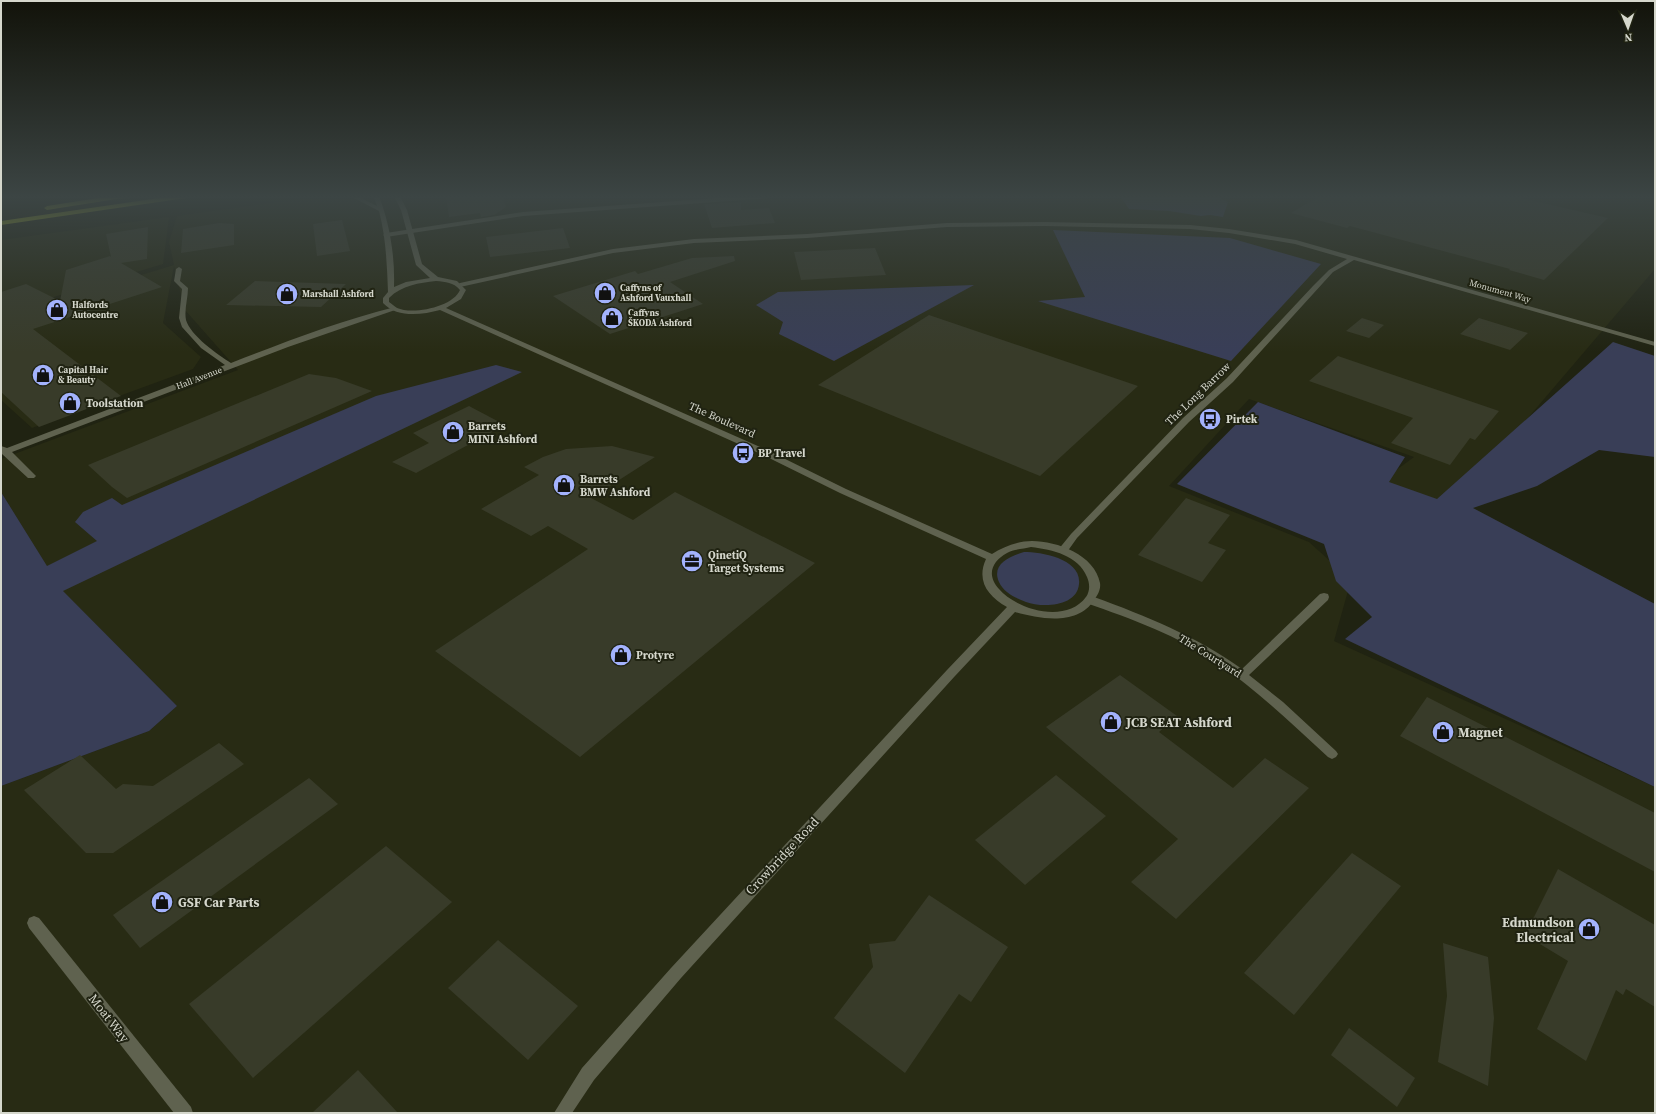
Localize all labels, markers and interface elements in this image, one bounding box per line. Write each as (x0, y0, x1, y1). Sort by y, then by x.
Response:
north arrow (1608, 8, 1648, 48)
text: N (1624, 30, 1633, 45)
street label: Monument Way (1468, 276, 1533, 306)
shop icon: Caffyns of Ashford Vauxhall (592, 280, 618, 306)
shop icon: Marshall Ashford (274, 281, 300, 307)
place label: Caffyns of Ashford Vauxhall (620, 282, 691, 304)
place label: Marshall Ashford (302, 288, 375, 300)
shop icon: Halfords Autocentre (44, 297, 70, 323)
place label: Halfords Autocentre (72, 299, 119, 321)
shop icon: Caffyns ŠKODA Ashford (599, 305, 625, 331)
place label: Caffyns ŠKODA Ashford (628, 307, 693, 329)
street label: The Long Barrow (1162, 359, 1234, 429)
shop icon: Capital Hair & Beauty (30, 362, 56, 388)
place label: Capital Hair & Beauty (58, 364, 109, 386)
street label: Hall Avenue (174, 364, 224, 392)
shop icon: Toolstation (57, 390, 83, 416)
place label: Toolstation (86, 396, 144, 411)
street label: The Boulevard (686, 399, 758, 442)
bus stop icon: Pirtek (1197, 406, 1223, 432)
place label: Pirtek (1226, 412, 1258, 427)
shop icon: Barrets MINI Ashford (440, 419, 466, 445)
place label: Barrets MINI Ashford (468, 419, 538, 447)
bus stop icon: BP Travel (730, 440, 756, 466)
place label: BP Travel (758, 446, 806, 461)
shop icon: Barrets BMW Ashford (551, 472, 577, 498)
place label: Barrets BMW Ashford (580, 472, 651, 500)
office icon: QinetiQ Target Systems (679, 548, 705, 574)
place label: QinetiQ Target Systems (708, 548, 784, 576)
street label: The Courtyard (1176, 631, 1245, 682)
shop icon: Protyre (608, 642, 634, 668)
place label: Protyre (636, 648, 675, 663)
shop icon: JCB SEAT Ashford (1098, 709, 1124, 735)
place label: JCB SEAT Ashford (1125, 714, 1232, 731)
shop icon: Magnet (1430, 719, 1456, 745)
place label: Magnet (1458, 724, 1503, 741)
street label: Crowbridge Road (742, 813, 823, 898)
shop icon: GSF Car Parts (149, 889, 175, 915)
place label: GSF Car Parts (178, 894, 259, 911)
place label: Edmundson Electrical (1502, 914, 1574, 946)
shop icon: Edmundson Electrical (1576, 916, 1602, 942)
street label: Moat Way (85, 990, 133, 1046)

